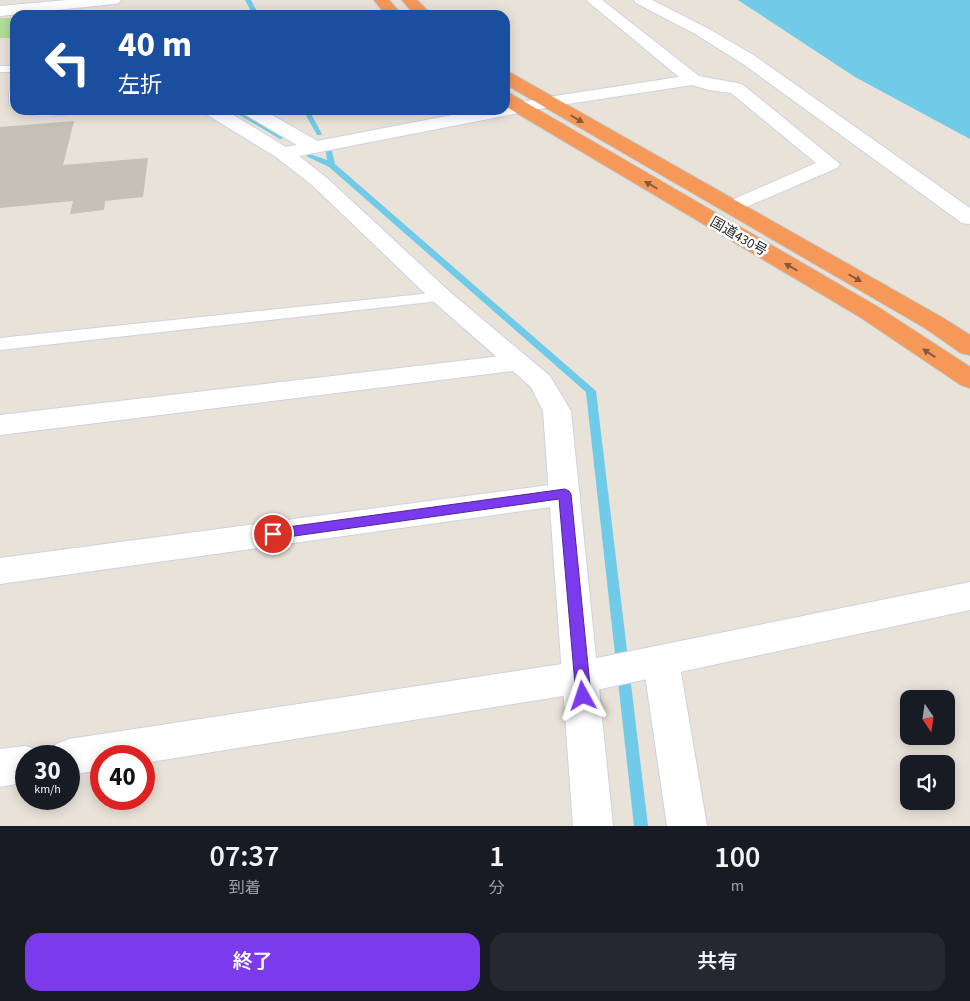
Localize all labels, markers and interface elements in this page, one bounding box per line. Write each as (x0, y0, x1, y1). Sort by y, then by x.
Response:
text: 40 m (118, 20, 192, 70)
icon: left (35, 30, 100, 95)
text: 左折 (118, 69, 162, 101)
one-way arrow (570, 115, 585, 123)
one-way arrow (645, 180, 658, 189)
street label: 国道430号 (706, 212, 771, 261)
one-way arrow (785, 262, 798, 271)
one-way arrow (849, 273, 862, 282)
one-way arrow (923, 348, 936, 357)
pin (252, 513, 294, 555)
icon: arrive (259, 520, 287, 548)
position arrow (556, 669, 608, 721)
north arrow (900, 690, 955, 745)
map controls (900, 690, 955, 810)
speed limit sign: 40 (90, 745, 155, 810)
text: 30 (34, 753, 61, 789)
button: sound (900, 755, 955, 810)
text: km/h (34, 781, 61, 798)
text: 07:37 (210, 835, 279, 878)
text: 1 (489, 835, 505, 878)
text: 100 (714, 836, 761, 879)
text: m (731, 875, 744, 897)
text: 到着 (228, 877, 260, 899)
text: 分 (489, 877, 505, 899)
button: 終了 (25, 933, 480, 991)
button: 共有 (490, 933, 945, 991)

